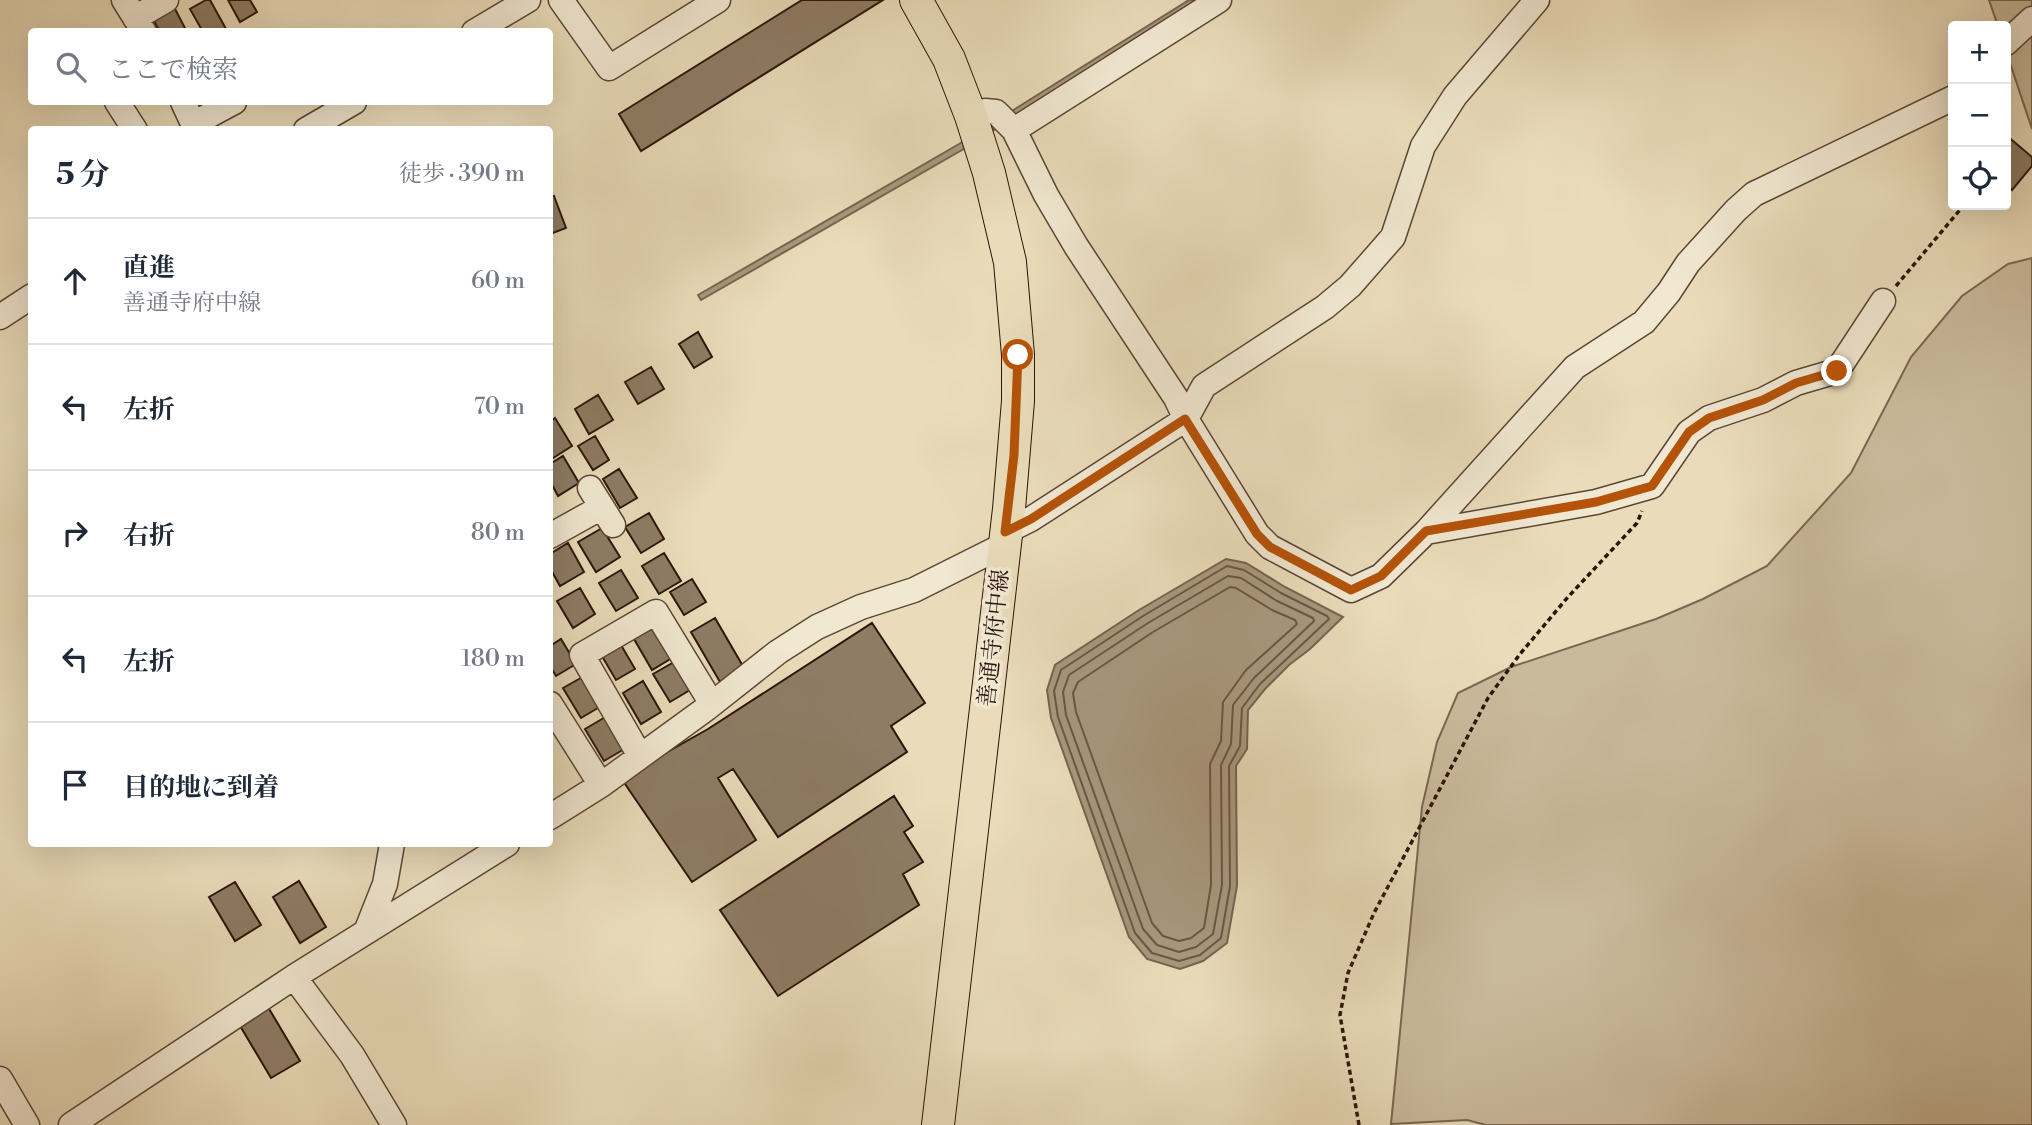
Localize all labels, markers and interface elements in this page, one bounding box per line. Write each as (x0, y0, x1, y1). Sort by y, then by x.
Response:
map controls (1948, 21, 2011, 210)
button: + (1948, 21, 2011, 84)
search box (28, 28, 553, 105)
icon: search (52, 48, 90, 86)
text: ここで検索 (108, 54, 238, 86)
button: − (1948, 84, 2011, 147)
button: locate (1948, 147, 2011, 210)
text: 5 分 (56, 156, 109, 194)
text: 徒歩 · 390 m (399, 160, 525, 188)
text: 直進 (123, 252, 175, 284)
icon: ahead (56, 262, 94, 300)
text: 60 m (471, 267, 525, 295)
text: 善通寺府中線 (123, 289, 261, 317)
route start (1002, 339, 1033, 370)
route end (1821, 355, 1852, 386)
icon: left (56, 388, 94, 426)
text: 70 m (474, 393, 525, 421)
text: 左折 (123, 394, 175, 426)
icon: right (56, 514, 94, 552)
text: 80 m (471, 519, 525, 547)
text: 右折 (123, 520, 175, 552)
street label: 善通寺府中線 (973, 568, 1015, 708)
icon: left (56, 640, 94, 678)
text: 180 m (461, 645, 525, 673)
text: 左折 (123, 646, 175, 678)
icon: arrive (56, 766, 94, 804)
text: 目的地に到着 (123, 772, 279, 804)

